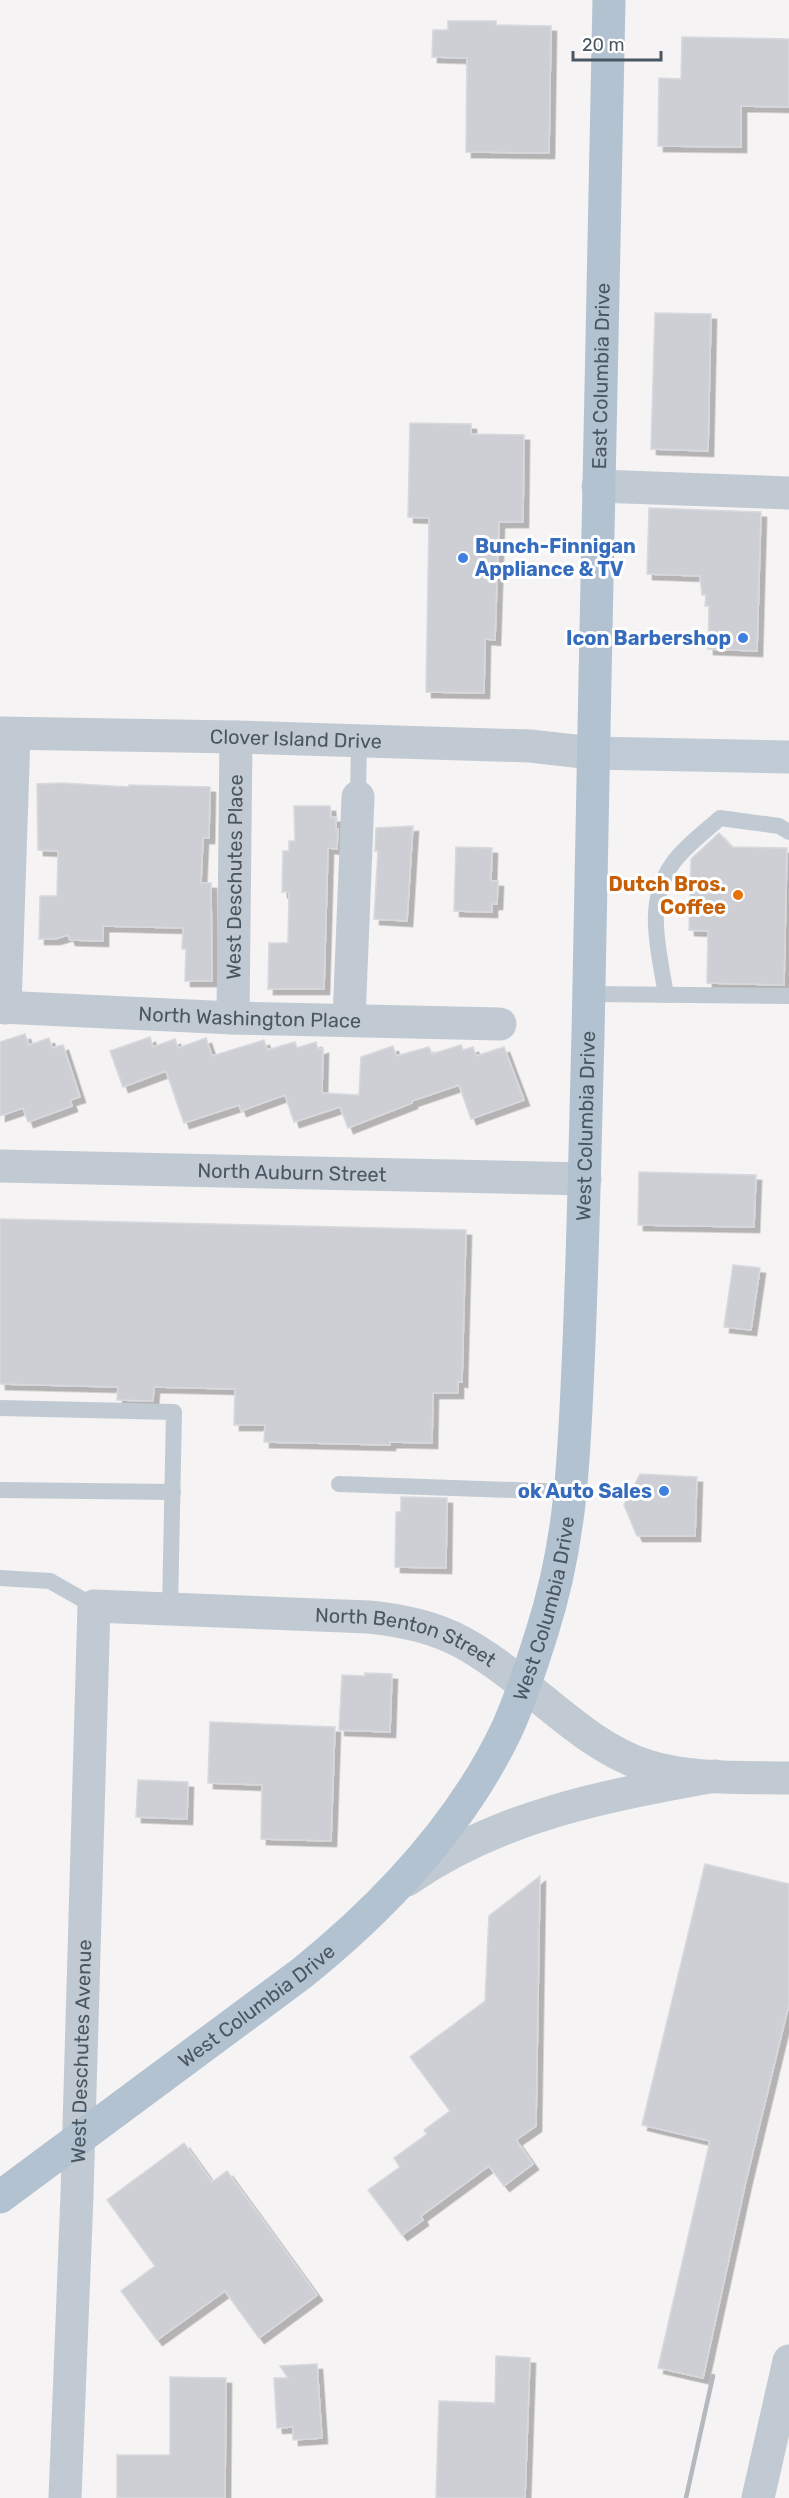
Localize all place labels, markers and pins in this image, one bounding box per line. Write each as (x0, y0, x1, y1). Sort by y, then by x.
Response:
place label: Bunch-Finnigan Appliance & TV (475, 534, 636, 581)
marker: Bunch-Finnigan Appliance & TV (456, 551, 470, 565)
place label: Icon Barbershop (566, 626, 731, 650)
marker: Icon Barbershop (736, 631, 750, 645)
place label: Dutch Bros. Coffee (608, 872, 726, 919)
marker: Dutch Bros. Coffee (731, 888, 745, 902)
place label: ok Auto Sales (518, 1479, 652, 1503)
marker: ok Auto Sales (657, 1484, 671, 1498)

